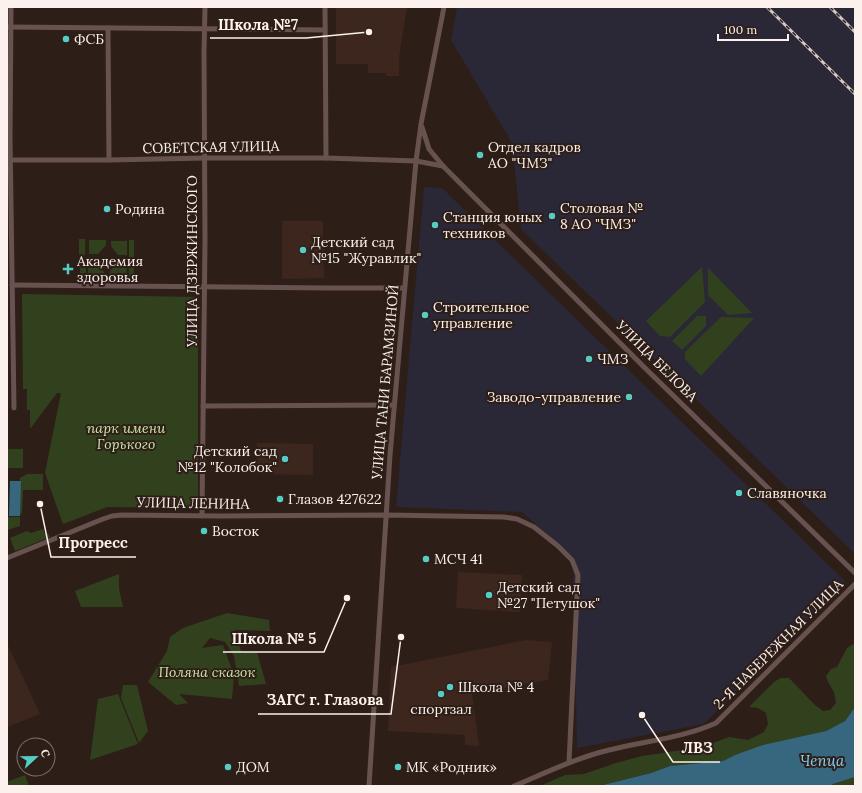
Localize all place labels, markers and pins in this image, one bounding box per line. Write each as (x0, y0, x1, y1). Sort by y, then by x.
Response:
callout: Школа №7 (210, 11, 306, 38)
place label: ФСБ (74, 30, 104, 48)
marker: ФСБ (61, 34, 71, 44)
place label: Отдел кадров АО "ЧМЗ" (487, 138, 581, 172)
marker: Отдел кадров АО "ЧМЗ" (475, 150, 485, 160)
place label: Столовая № 8 АО "ЧМЗ" (560, 199, 643, 233)
place label: Родина (115, 200, 165, 218)
marker: Родина (102, 204, 112, 214)
place label: Станция юных техников (443, 208, 543, 242)
marker: Столовая № 8 АО "ЧМЗ" (547, 211, 557, 221)
marker: Станция юных техников (430, 220, 440, 230)
place label: Детский сад №15 "Журавлик" (311, 233, 421, 267)
marker: Детский сад №15 "Журавлик" (298, 245, 308, 255)
place label: Академия здоровья (76, 252, 143, 286)
marker: Академия здоровья (62, 263, 74, 275)
place label: Строительное управление (433, 298, 530, 332)
marker: Строительное управление (420, 310, 430, 320)
place label: ЧМЗ (597, 350, 629, 368)
marker: ЧМЗ (584, 354, 594, 364)
place label: Заводо-управление (487, 388, 621, 406)
marker: Заводо-управление (624, 392, 634, 402)
place label: Детский сад №12 "Колобок" (177, 442, 277, 476)
marker: Детский сад №12 "Колобок" (280, 454, 290, 464)
place label: Славяночка (747, 484, 827, 502)
marker: Славяночка (734, 488, 744, 498)
place label: Глазов 427622 (288, 490, 381, 508)
marker: Глазов 427622 (275, 494, 285, 504)
place label: Восток (212, 522, 259, 540)
marker: Восток (199, 526, 209, 536)
callout: Прогресс (51, 530, 136, 557)
place label: МСЧ 41 (434, 550, 483, 568)
marker: МСЧ 41 (421, 554, 431, 564)
place label: Детский сад №27 "Петушок" (497, 578, 600, 612)
marker: Детский сад №27 "Петушок" (484, 590, 494, 600)
callout: Школа № 5 (223, 625, 324, 652)
place label: Школа № 4 (458, 678, 535, 696)
marker: Школа № 4 (445, 682, 455, 692)
callout: ЗАГС г. Глазова (258, 687, 391, 714)
marker: спортзал (436, 689, 446, 699)
place label: спортзал (410, 700, 472, 718)
callout: ЛВЗ (673, 735, 720, 762)
place label: ДОМ (236, 758, 270, 776)
place label: МК «Родник» (406, 758, 497, 776)
marker: ДОМ (223, 762, 233, 772)
marker: МК «Родник» (393, 762, 403, 772)

